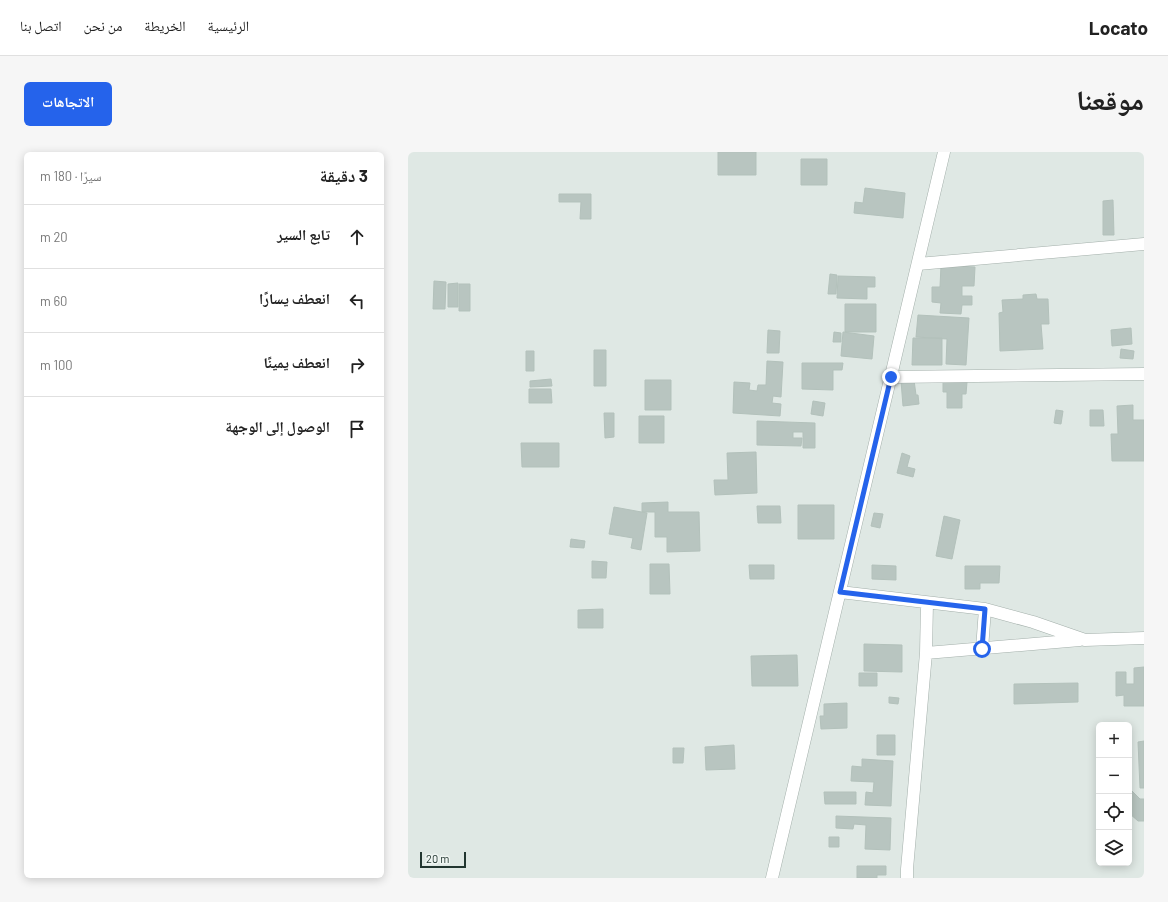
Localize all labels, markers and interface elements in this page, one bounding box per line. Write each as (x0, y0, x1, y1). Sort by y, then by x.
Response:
text: Locato (1089, 16, 1148, 39)
text: اتصل بنا (20, 17, 62, 34)
text: من نحن (84, 17, 122, 34)
text: الخريطة (144, 17, 186, 34)
text: الرئيسية (208, 17, 249, 34)
button: الاتجاهات (24, 82, 112, 126)
text: موقعنا (1076, 82, 1144, 116)
text: 3 دقيقة (320, 165, 368, 185)
text: سيرًا · 180 m (40, 168, 102, 184)
text: تابع السير (277, 225, 330, 243)
icon: ahead (346, 226, 368, 248)
text: 20 m (40, 229, 68, 245)
text: انعطف يسارًا (259, 289, 330, 307)
icon: left (346, 290, 368, 312)
text: 60 m (40, 293, 67, 309)
text: انعطف يمينًا (263, 353, 330, 371)
icon: right (346, 354, 368, 376)
text: 100 m (40, 357, 73, 373)
route end (882, 368, 900, 386)
text: الوصول إلى الوجهة (225, 417, 330, 435)
icon: arrive (346, 418, 368, 440)
route start (973, 640, 991, 658)
map controls (1096, 722, 1132, 866)
button: + (1096, 722, 1132, 758)
button: − (1096, 758, 1132, 794)
button: locate (1096, 794, 1132, 830)
button: layers (1096, 830, 1132, 866)
scale bar (420, 850, 466, 869)
text: 20 m (426, 852, 449, 865)

